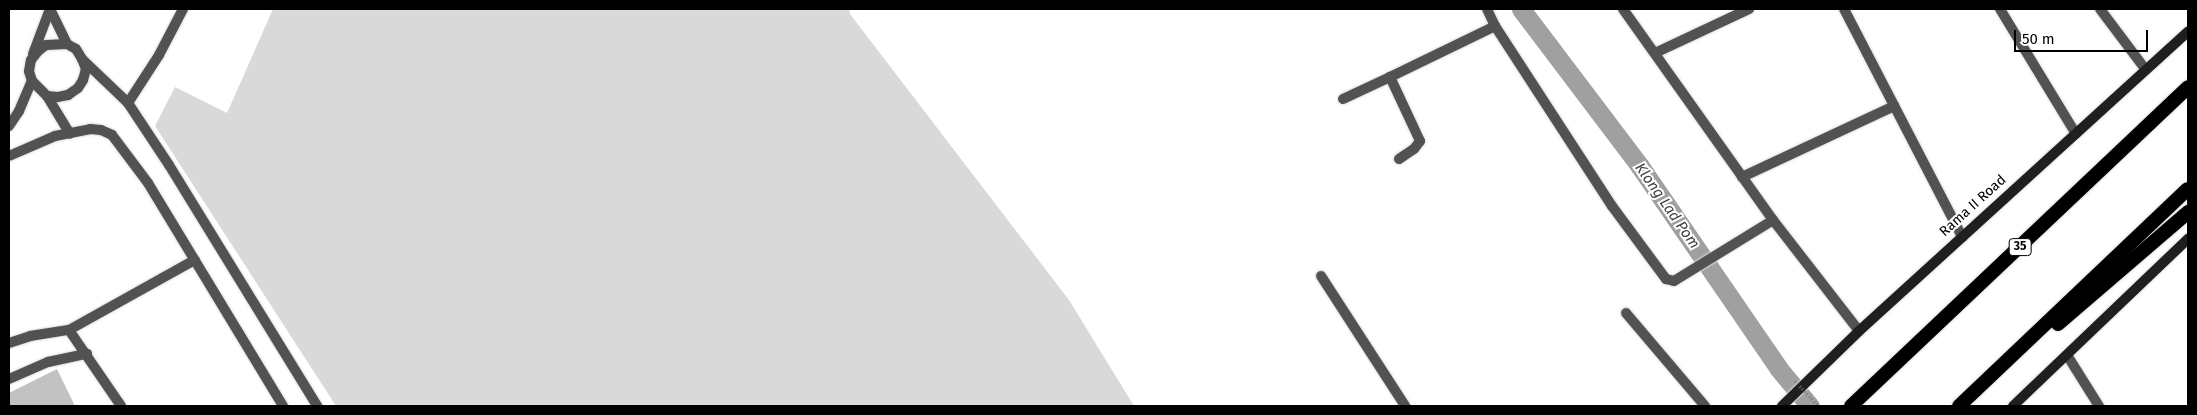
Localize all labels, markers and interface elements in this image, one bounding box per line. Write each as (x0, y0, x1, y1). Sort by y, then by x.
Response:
scale bar (2017, 20, 2151, 52)
text: 50 m (2022, 30, 2055, 48)
water label: Klong Lad Pom (1631, 160, 1703, 252)
street label: Rama II Road (1936, 172, 2010, 240)
road number: 35 (2008, 238, 2032, 256)

